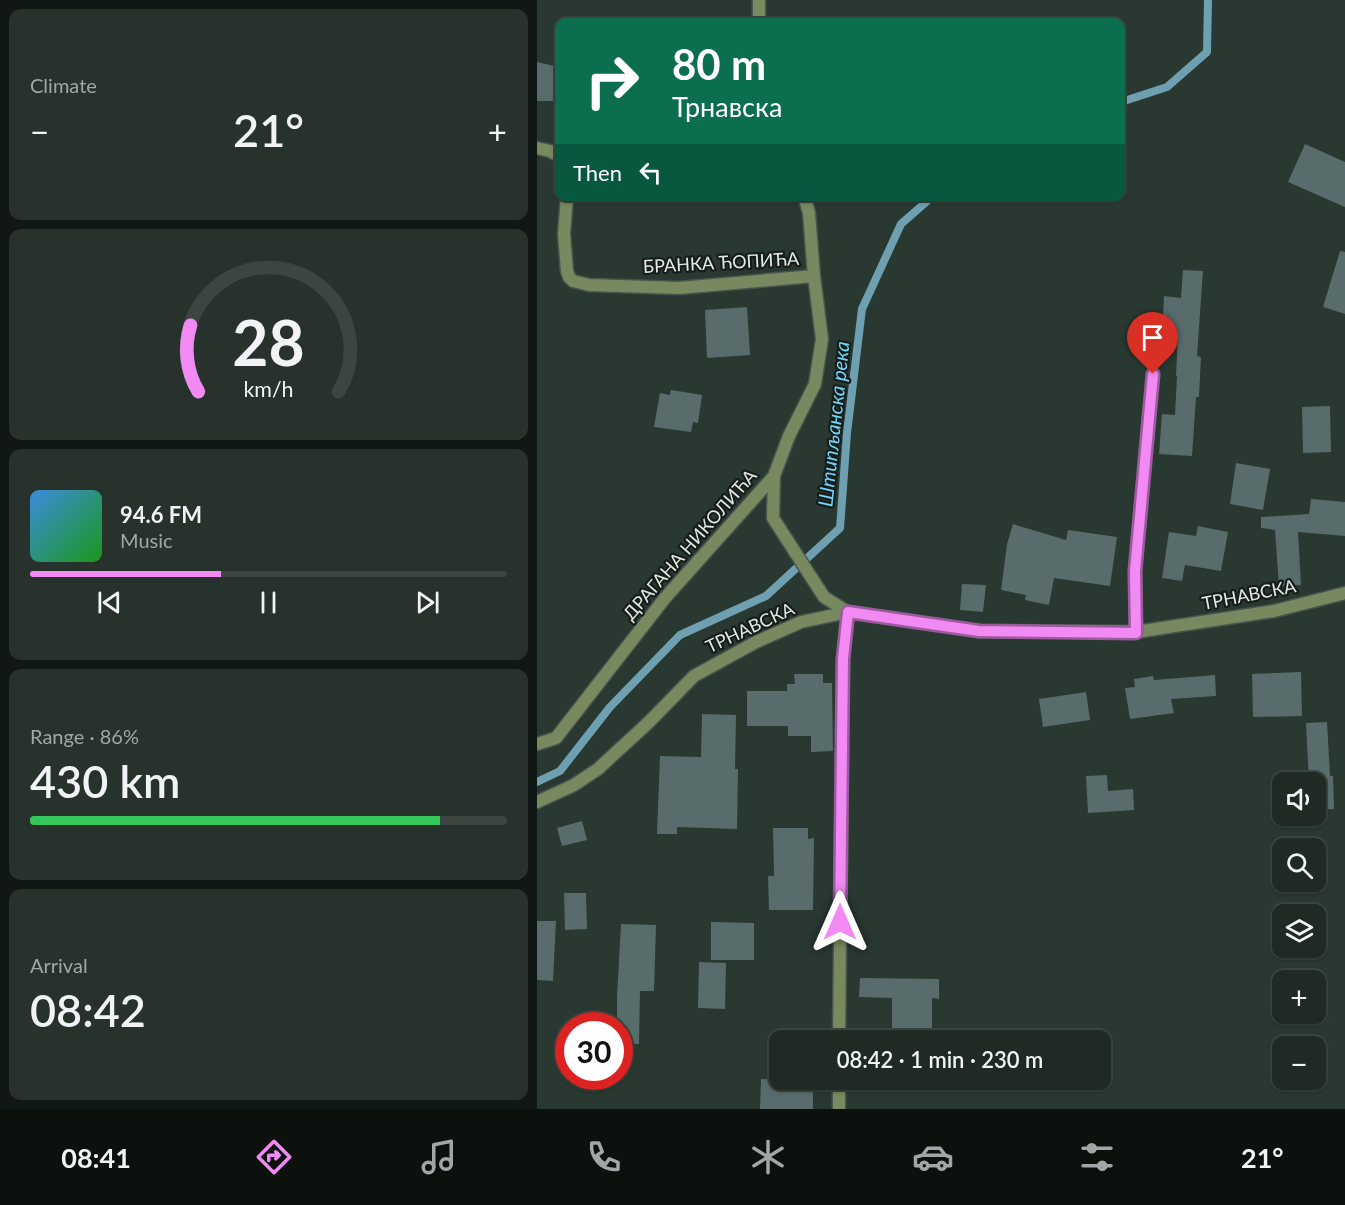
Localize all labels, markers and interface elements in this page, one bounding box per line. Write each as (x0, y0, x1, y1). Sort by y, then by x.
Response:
text: 80 m (672, 39, 766, 89)
icon: right (573, 42, 651, 120)
text: Climate (30, 73, 97, 97)
text: Трнавска (672, 90, 782, 123)
text: 21° (233, 103, 304, 157)
text: − (30, 111, 49, 151)
text: + (488, 111, 507, 151)
icon: left (634, 156, 667, 189)
text: Then (573, 159, 622, 186)
street label: БРАНКА ЋОПИЋА (642, 247, 800, 277)
text: 28 (232, 304, 305, 379)
pin (1127, 312, 1178, 374)
icon: arrive (1136, 321, 1169, 354)
water label: Штипљанска река (812, 340, 854, 508)
text: km/h (243, 376, 294, 402)
street label: ДРАГАНА НИКОЛИЋА (618, 464, 761, 624)
text: 94.6 FM (120, 501, 202, 528)
text: Music (120, 528, 173, 552)
street label: ТРНАВСКА (1200, 574, 1298, 614)
icon: previous (93, 586, 126, 619)
icon: pause (252, 586, 285, 619)
icon: next (411, 586, 444, 619)
street label: ТРНАВСКА (702, 597, 798, 657)
text: Range · 86% (30, 724, 139, 748)
text: 430 km (30, 754, 180, 808)
map controls (1272, 772, 1326, 1090)
button: sound (1272, 772, 1326, 826)
button: search (1272, 838, 1326, 892)
position arrow (808, 890, 872, 954)
button: layers (1272, 904, 1326, 958)
text: Arrival (30, 953, 88, 977)
button: + (1272, 970, 1326, 1024)
text: 08:42 (30, 983, 146, 1037)
speed limit sign: 30 (555, 1012, 633, 1090)
button: − (1272, 1036, 1326, 1090)
text: 08:42 · 1 min · 230 m (837, 1046, 1043, 1073)
icon: directions (253, 1136, 295, 1178)
icon: music (418, 1136, 460, 1178)
icon: phone (583, 1136, 625, 1178)
icon: climate (747, 1136, 789, 1178)
icon: car (912, 1136, 954, 1178)
icon: filters (1076, 1136, 1118, 1178)
text: 08:41 (61, 1141, 131, 1174)
text: 21° (1241, 1141, 1284, 1174)

